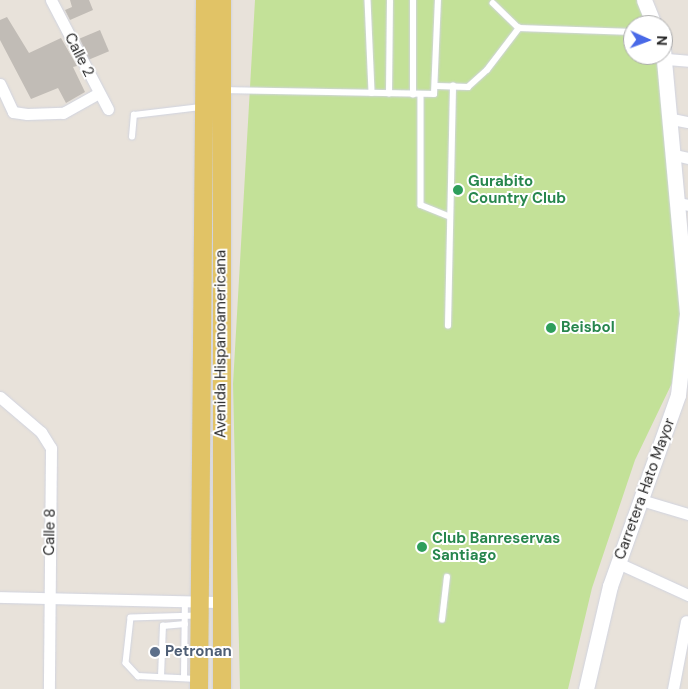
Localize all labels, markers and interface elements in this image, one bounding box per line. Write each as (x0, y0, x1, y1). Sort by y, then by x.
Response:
north arrow (623, 15, 673, 65)
street label: Calle 2 (60, 30, 98, 80)
text: N (653, 35, 671, 46)
place label: Gurabito Country Club (468, 172, 566, 207)
marker: Gurabito Country Club (452, 184, 464, 196)
street label: Avenida Hispanoamericana (212, 250, 230, 438)
place label: Beisbol (561, 319, 615, 337)
marker: Beisbol (545, 322, 557, 334)
street label: Carretera Hato Mayor (611, 416, 679, 562)
street label: Calle 8 (41, 508, 59, 556)
place label: Club Banreservas Santiago (432, 529, 560, 564)
marker: Club Banreservas Santiago (416, 541, 428, 553)
place label: Petronan (165, 643, 232, 661)
marker: Petronan (149, 646, 161, 658)

